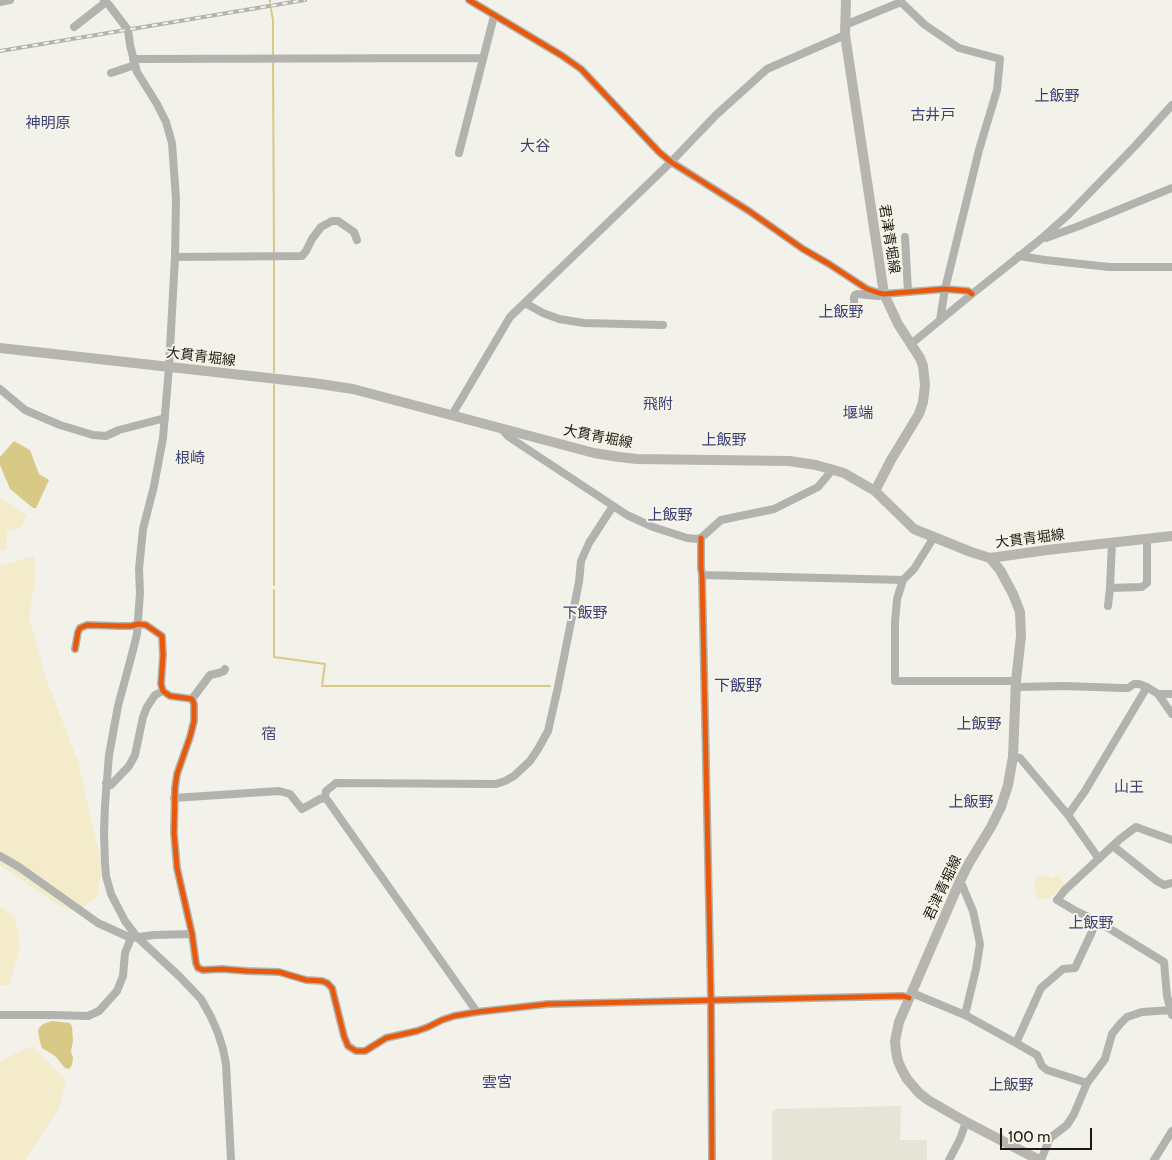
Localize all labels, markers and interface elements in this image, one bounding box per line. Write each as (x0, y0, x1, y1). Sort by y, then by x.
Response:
district label: 上飯野 (1035, 88, 1079, 106)
district label: 古井戸 (911, 107, 955, 125)
district label: 神明原 (26, 115, 70, 133)
district label: 大谷 (520, 138, 550, 156)
street label: 君津青堀線 (875, 203, 903, 275)
district label: 上飯野 (819, 304, 863, 322)
street label: 大貫青堀線 (165, 344, 237, 370)
district label: 飛附 (643, 396, 673, 414)
district label: 堰端 (843, 405, 873, 423)
street label: 大貫青堀線 (562, 422, 634, 452)
district label: 上飯野 (702, 432, 746, 450)
district label: 根崎 (175, 450, 205, 468)
district label: 上飯野 (648, 507, 692, 525)
street label: 大貫青堀線 (994, 526, 1066, 552)
district label: 下飯野 (563, 605, 607, 623)
district label: 下飯野 (714, 676, 762, 696)
district label: 上飯野 (957, 716, 1001, 734)
district label: 宿 (262, 726, 276, 744)
district label: 山王 (1114, 779, 1144, 797)
district label: 上飯野 (949, 794, 993, 812)
street label: 君津青堀線 (921, 853, 965, 923)
district label: 上飯野 (1069, 915, 1113, 933)
district label: 雲宮 (482, 1074, 512, 1092)
district label: 上飯野 (989, 1077, 1033, 1095)
scale bar (1002, 1118, 1094, 1150)
text: 100 m (1008, 1128, 1050, 1146)

